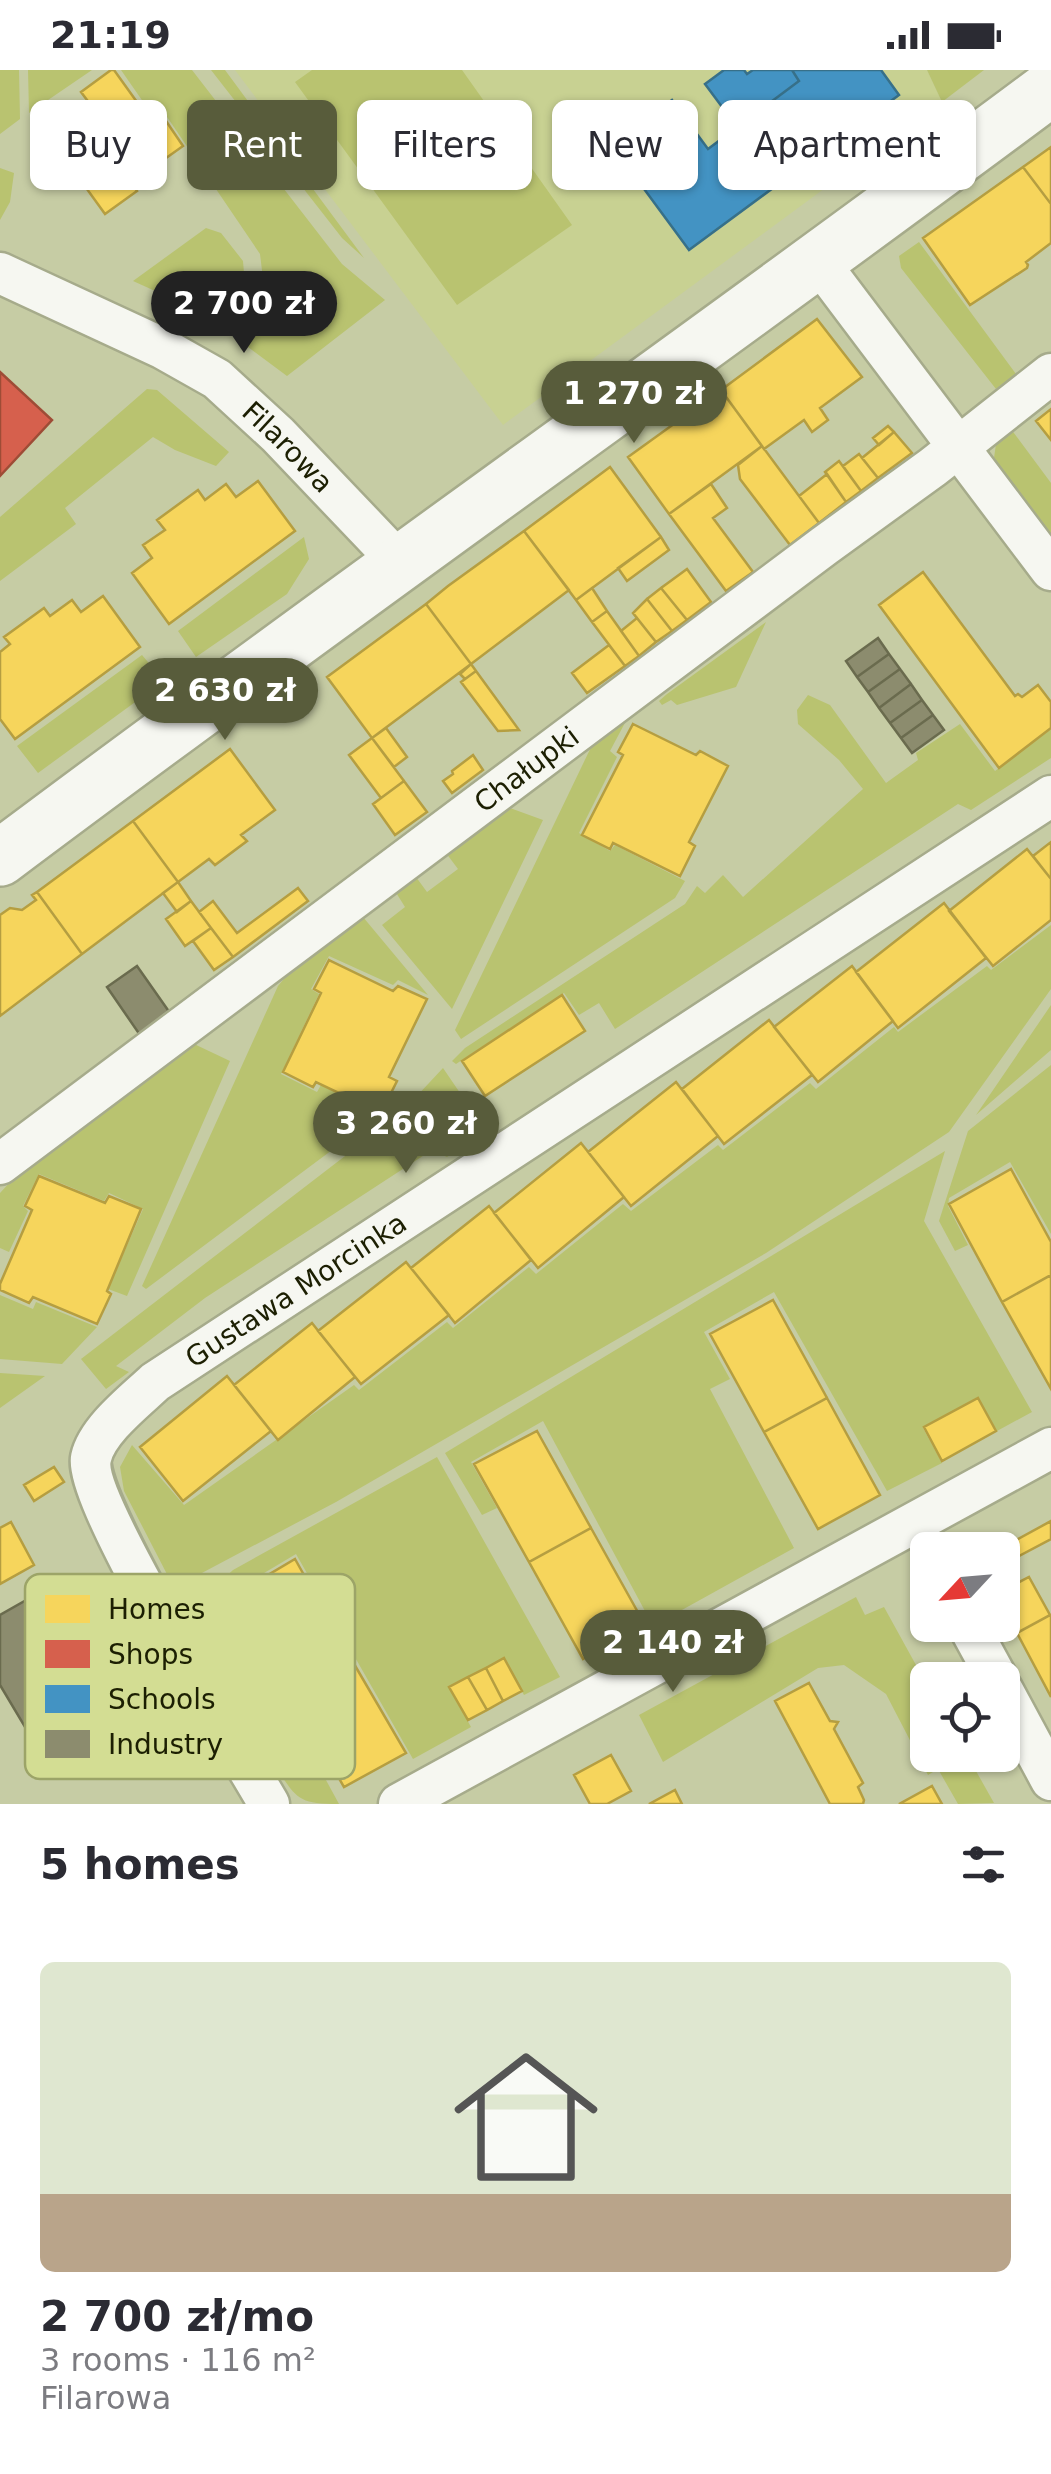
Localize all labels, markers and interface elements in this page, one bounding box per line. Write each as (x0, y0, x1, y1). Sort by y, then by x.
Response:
text: 21:19 (50, 13, 171, 57)
chip: Buy (30, 100, 167, 190)
chip: Rent (187, 100, 337, 190)
chip: Filters (357, 100, 532, 190)
chip: New (552, 100, 698, 190)
chip: Apartment (718, 100, 976, 190)
pin: 2 700 zł (141, 271, 347, 356)
text: 2 700 zł (173, 284, 315, 322)
pin: 1 270 zł (531, 361, 737, 446)
text: 1 270 zł (563, 374, 705, 412)
street label: Filarowa (236, 394, 340, 499)
pin: 2 630 zł (122, 658, 328, 743)
text: 2 630 zł (154, 671, 296, 709)
street label: Chałupki (468, 719, 585, 819)
pin: 3 260 zł (303, 1091, 509, 1176)
text: 3 260 zł (335, 1104, 477, 1142)
street label: Gustawa Morcinka (179, 1206, 412, 1374)
north arrow (910, 1532, 1020, 1642)
map controls (910, 1532, 1020, 1772)
legend (25, 1574, 355, 1779)
text: Homes (108, 1593, 205, 1626)
pin: 2 140 zł (570, 1610, 776, 1695)
text: 2 140 zł (602, 1623, 744, 1661)
text: Shops (108, 1638, 193, 1671)
button: locate (910, 1662, 1020, 1772)
text: Schools (108, 1683, 216, 1716)
text: Industry (108, 1728, 223, 1761)
icon: filters (956, 1837, 1011, 1892)
text: 5 homes (40, 1840, 240, 1889)
icon: home (436, 2027, 616, 2207)
text: 2 700 zł/mo (40, 2292, 314, 2341)
text: 3 rooms · 116 m² (40, 2341, 316, 2379)
text: Filarowa (40, 2379, 171, 2417)

